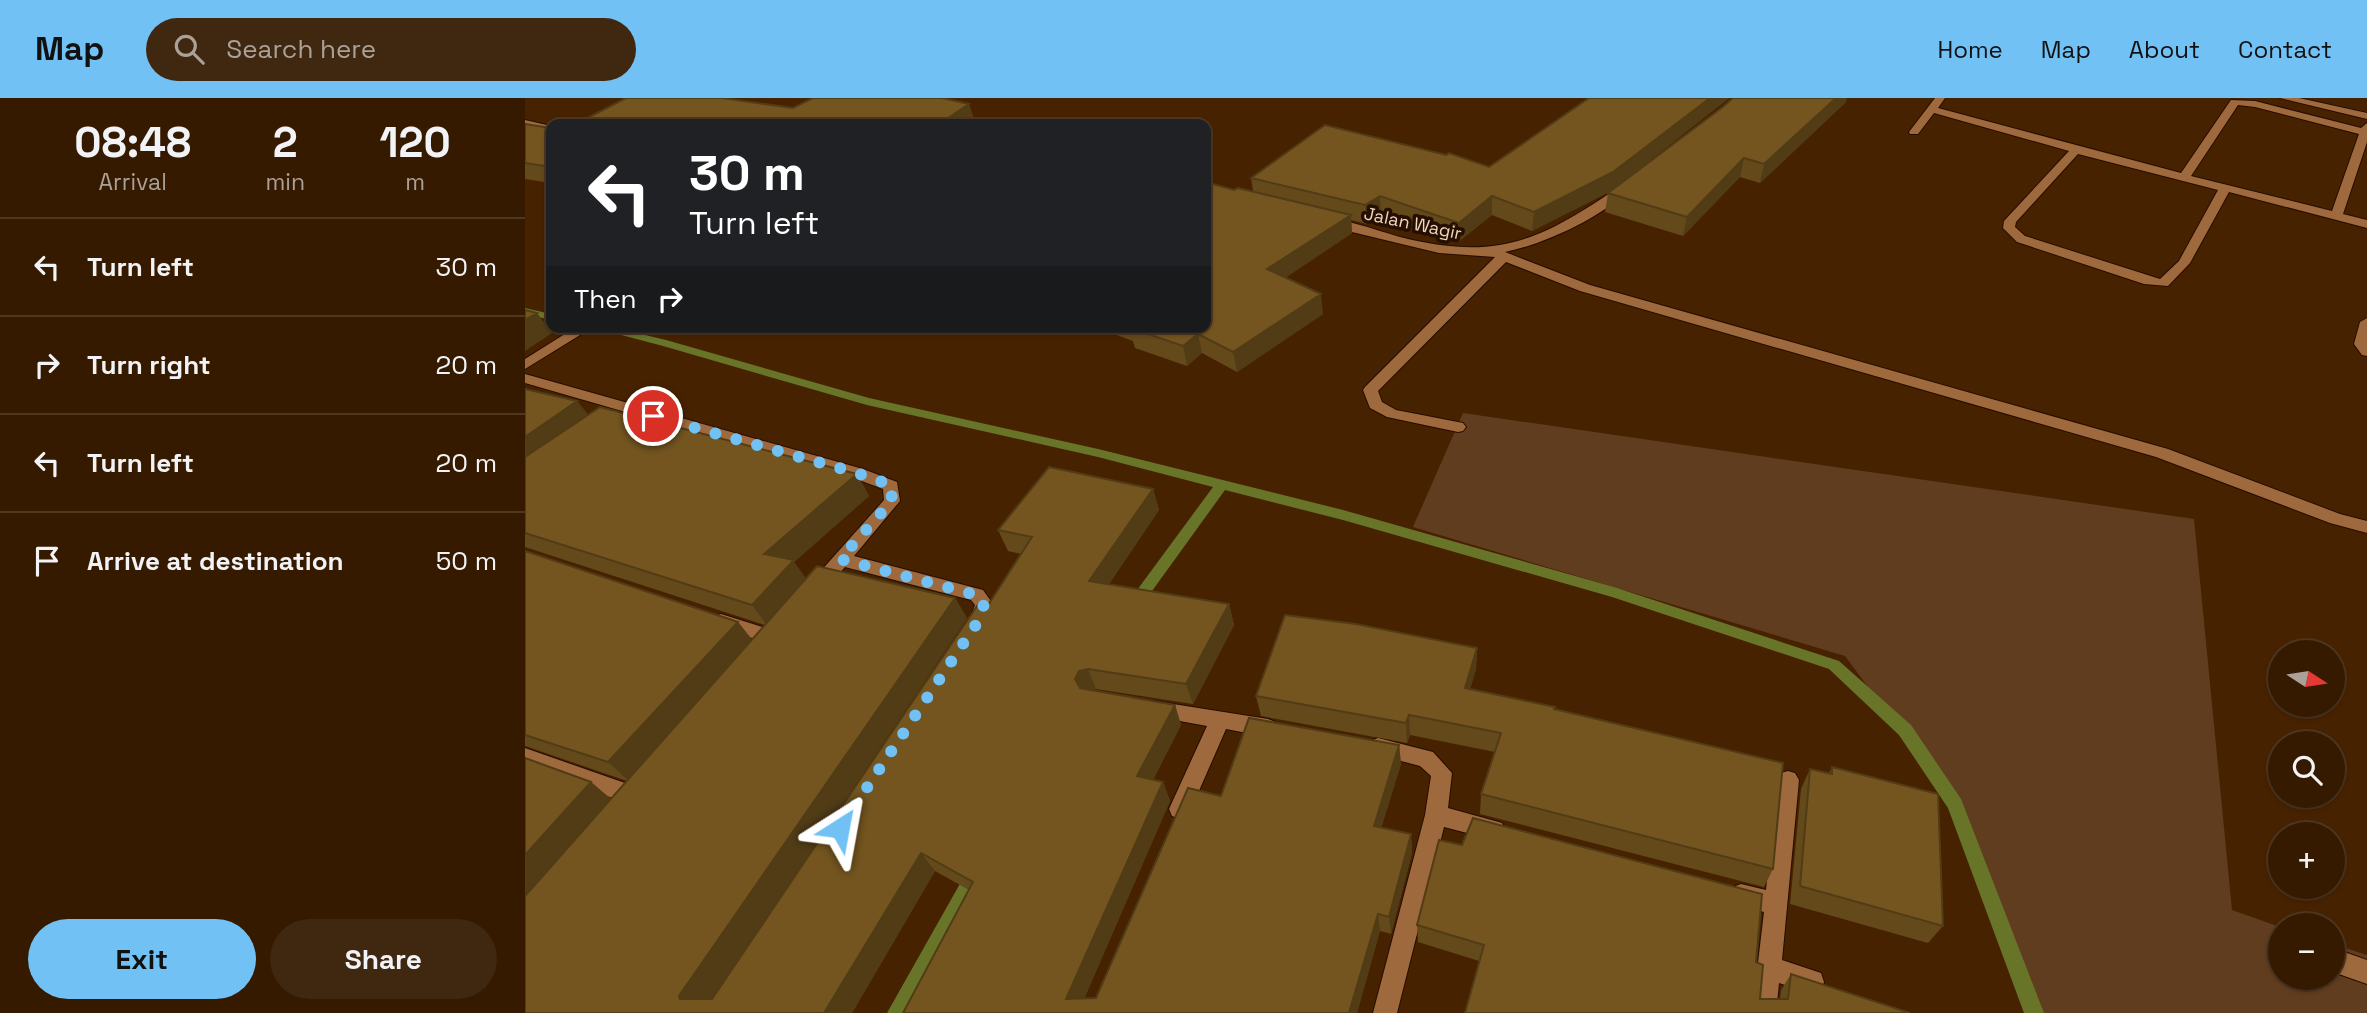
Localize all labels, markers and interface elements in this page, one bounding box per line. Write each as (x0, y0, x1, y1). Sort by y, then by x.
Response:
search box (146, 18, 636, 81)
text: Map (35, 28, 104, 70)
icon: search (170, 30, 208, 68)
text: Search here (226, 32, 376, 66)
text: Home (1937, 34, 2003, 65)
text: Map (2041, 34, 2091, 65)
text: About (2129, 34, 2200, 65)
text: Contact (2238, 34, 2332, 65)
text: 08:48 (74, 116, 191, 169)
text: 2 (273, 116, 298, 169)
text: 120 (379, 116, 451, 169)
text: 30 m (689, 142, 805, 204)
icon: left (574, 147, 665, 238)
text: Arrival (99, 167, 167, 197)
text: min (266, 167, 305, 197)
text: m (405, 167, 425, 197)
street label: Jalan Wagir (1362, 201, 1464, 245)
text: Turn left (689, 203, 819, 243)
icon: left (28, 248, 66, 286)
text: Turn left (87, 250, 194, 284)
text: 30 m (436, 250, 497, 284)
icon: right (651, 280, 689, 318)
text: Then (574, 282, 637, 316)
icon: right (28, 346, 66, 384)
text: Turn right (87, 348, 211, 382)
text: 20 m (436, 348, 497, 382)
pin (623, 386, 683, 446)
icon: arrive (634, 397, 672, 435)
icon: left (28, 444, 66, 482)
text: Turn left (87, 446, 194, 480)
text: 20 m (436, 446, 497, 480)
icon: arrive (28, 542, 66, 580)
text: Arrive at destination (87, 544, 344, 578)
text: 50 m (436, 544, 497, 578)
north arrow (2268, 640, 2345, 718)
map controls (2268, 640, 2345, 990)
button: search (2268, 731, 2345, 808)
position arrow (803, 791, 877, 865)
button: + (2268, 822, 2345, 899)
button: − (2268, 913, 2345, 990)
button: Exit (28, 919, 256, 999)
button: Share (270, 919, 497, 999)

